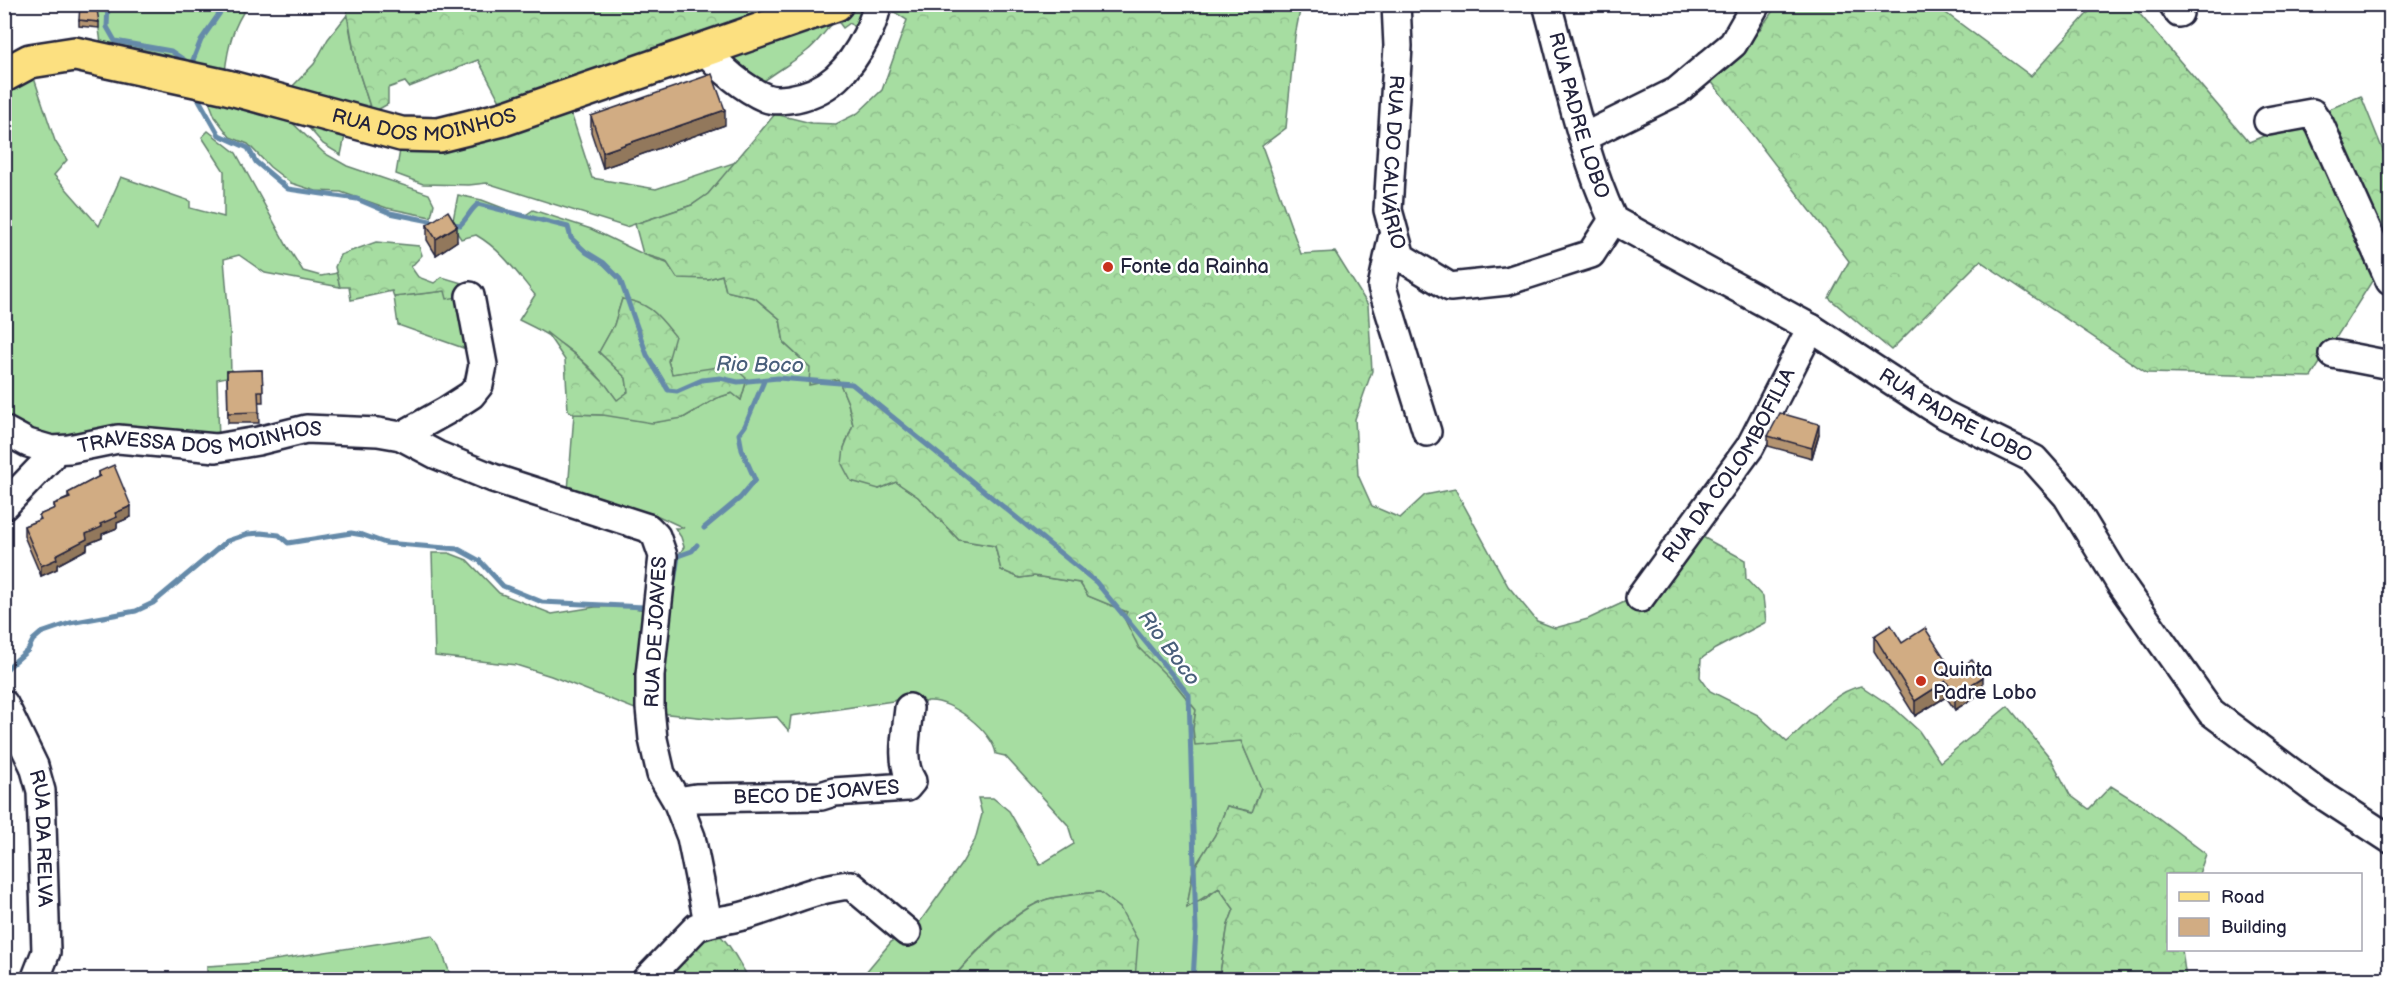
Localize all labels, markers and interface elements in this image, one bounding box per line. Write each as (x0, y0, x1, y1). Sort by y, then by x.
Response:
street label: RUA PADRE LOBO (1543, 30, 1615, 202)
street label: RUA DO CALVÁRIO (1376, 74, 1410, 252)
street label: RUA DOS MOINHOS (329, 103, 520, 147)
place label: Fonte da Rainha (1120, 255, 1269, 279)
marker: Fonte da Rainha (1101, 260, 1115, 274)
water label: Rio Boco (716, 352, 804, 378)
street label: RUA DA COLOMBOFILIA (1658, 363, 1801, 568)
street label: RUA PADRE LOBO (1874, 363, 2036, 468)
street label: TRAVESSA DOS MOINHOS (76, 416, 322, 461)
street label: RUA DE JOAVES (640, 556, 672, 708)
water label: Rio Boco (1133, 605, 1205, 691)
place label: Quinta Padre Lobo (1933, 658, 2037, 705)
marker: Quinta Padre Lobo (1914, 674, 1928, 688)
street label: RUA DA RELVA (24, 767, 57, 908)
street label: BECO DE JOAVES (733, 776, 900, 809)
legend (2167, 873, 2362, 951)
text: Road (2221, 887, 2265, 908)
text: Building (2221, 917, 2287, 938)

